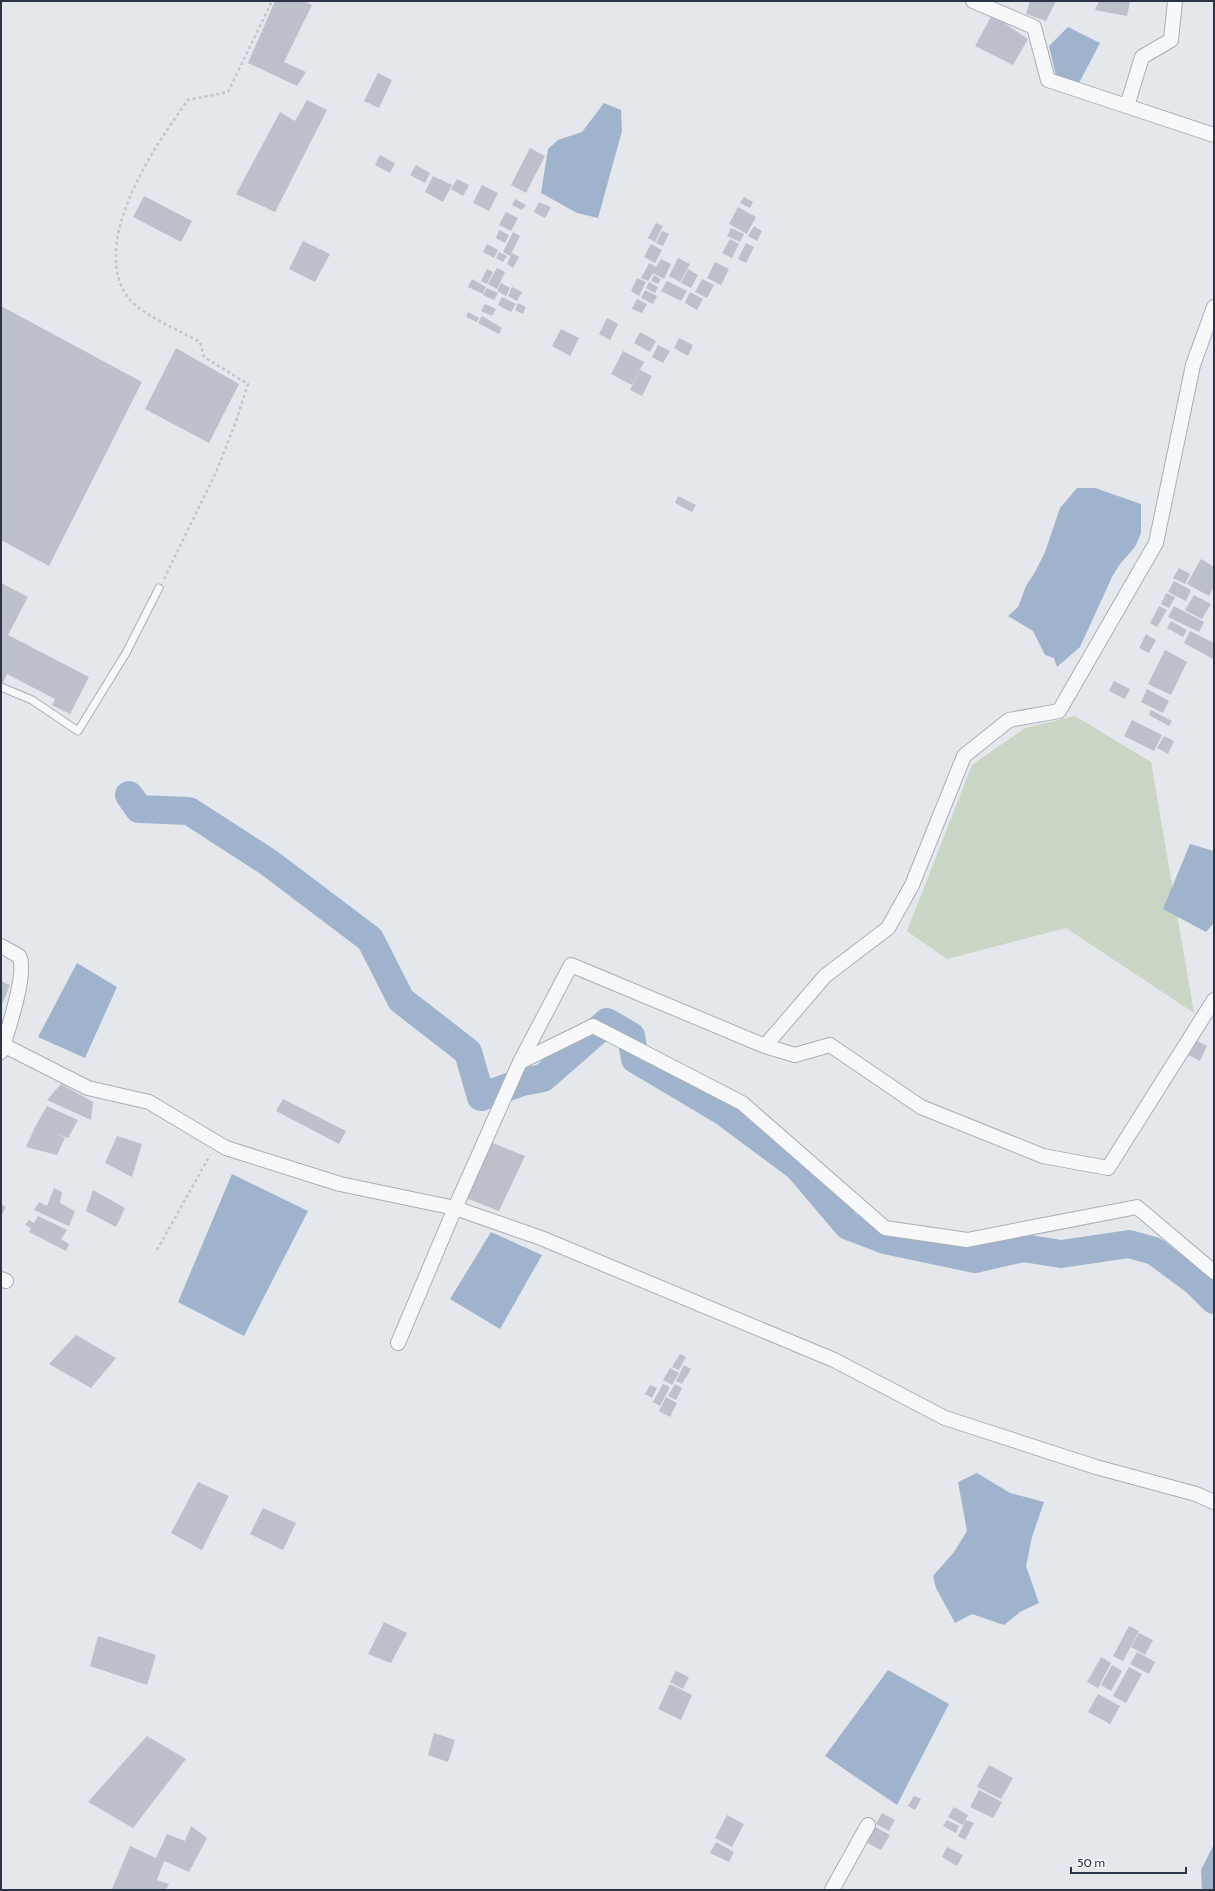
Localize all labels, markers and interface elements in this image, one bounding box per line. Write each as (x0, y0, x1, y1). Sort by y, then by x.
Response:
scale bar (1071, 1849, 1186, 1875)
text: 50 m (1077, 1855, 1105, 1870)

